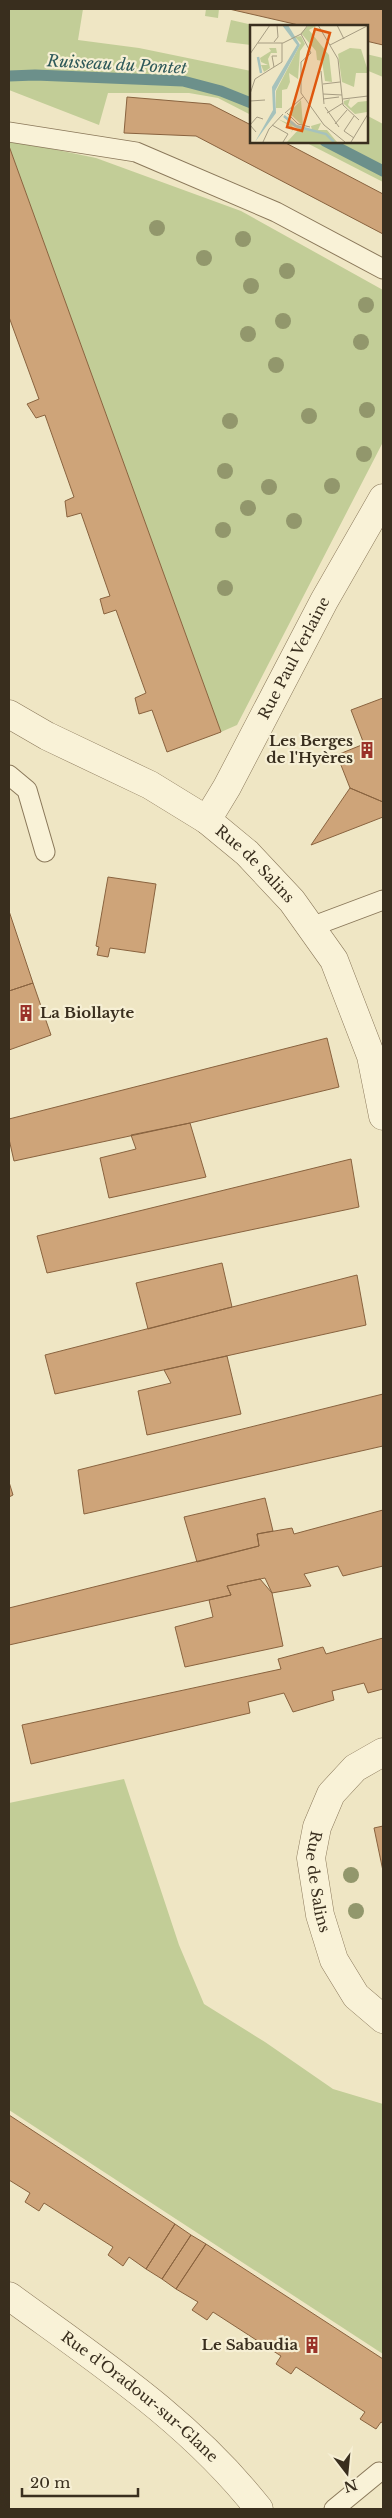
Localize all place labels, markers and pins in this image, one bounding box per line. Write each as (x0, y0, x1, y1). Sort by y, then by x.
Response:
place label: Les Berges de l'Hyères (266, 731, 353, 767)
building icon: Les Berges de l'Hyères (357, 740, 377, 760)
building icon: La Biollayte (16, 1003, 36, 1023)
place label: La Biollayte (40, 1003, 135, 1022)
place label: Le Sabaudia (202, 2335, 298, 2354)
building icon: Le Sabaudia (302, 2335, 322, 2355)

